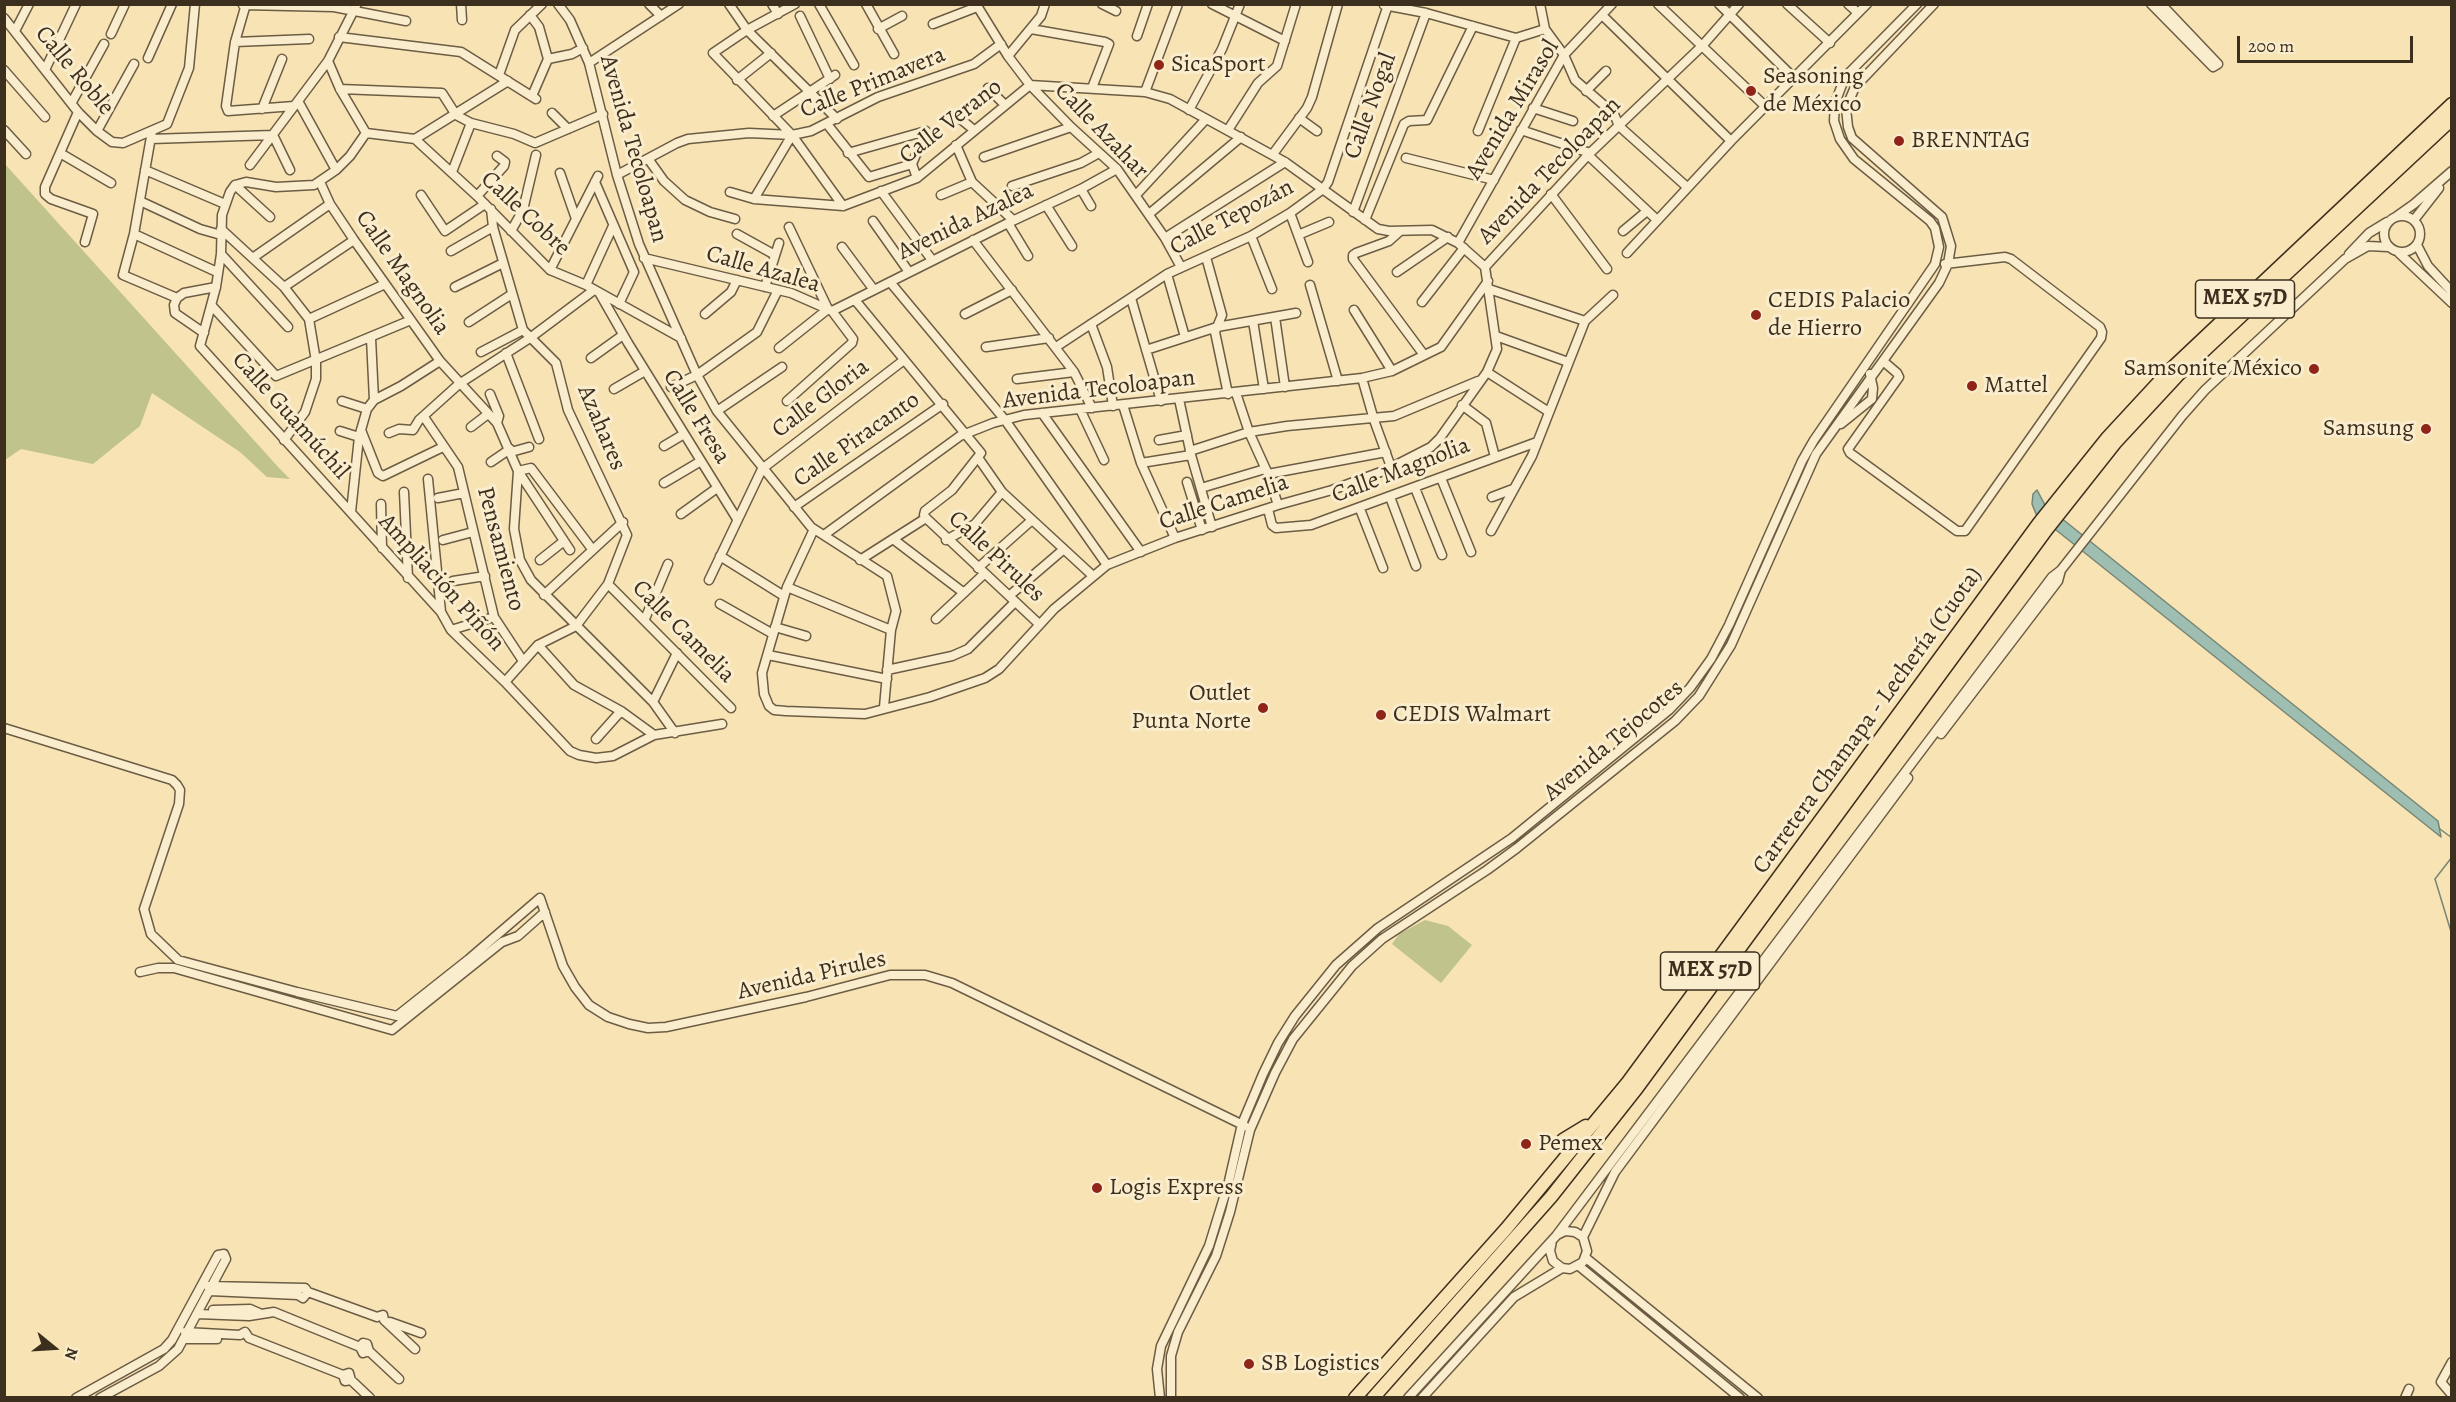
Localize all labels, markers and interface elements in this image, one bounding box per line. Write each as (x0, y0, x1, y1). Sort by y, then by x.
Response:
street label: Calle Roble (28, 20, 120, 122)
scale bar (2240, 24, 2416, 62)
text: 200 m (2248, 34, 2294, 58)
street label: Avenida Mirasol (1460, 35, 1566, 185)
street label: Calle Primavera (796, 41, 950, 125)
street label: Calle Nogal (1339, 49, 1403, 163)
place label: SicaSport (1171, 51, 1266, 79)
street label: Avenida Tecoloapan (592, 52, 674, 246)
marker: SicaSport (1152, 58, 1166, 72)
place label: Seasoning de México (1763, 63, 1864, 119)
street label: Calle Verano (894, 73, 1008, 171)
street label: Calle Azahar (1048, 77, 1154, 185)
marker: Seasoning de México (1744, 84, 1758, 98)
street label: Avenida Tecoloapan (1472, 91, 1628, 251)
place label: BRENNTAG (1911, 127, 2030, 155)
marker: BRENNTAG (1892, 134, 1906, 148)
street label: Calle Cobre (474, 165, 576, 263)
street label: Calle Tepozán (1165, 173, 1299, 263)
street label: Avenida Azalea (893, 177, 1039, 267)
street label: Calle Magnolia (348, 205, 456, 341)
street label: Calle Azalea (703, 240, 823, 300)
road number: MEX 57D (2196, 280, 2294, 318)
place label: CEDIS Palacio de Hierro (1768, 287, 1910, 343)
marker: CEDIS Palacio de Hierro (1749, 308, 1763, 322)
street label: Calle Guamúchil (225, 346, 355, 486)
street label: Calle Gloria (767, 353, 875, 445)
place label: Samsonite México (2124, 355, 2302, 383)
marker: Samsonite México (2307, 362, 2321, 376)
street label: Avenida Tecoloapan (1001, 364, 1197, 416)
street label: Calle Fresa (656, 365, 736, 469)
place label: Mattel (1984, 372, 2048, 400)
marker: Mattel (1965, 379, 1979, 393)
street label: Azahares (570, 381, 632, 475)
street label: Calle Piracanto (788, 386, 926, 494)
place label: Samsung (2323, 415, 2414, 443)
marker: Samsung (2419, 422, 2433, 436)
street label: Calle Magnolia (1328, 431, 1474, 511)
street label: Calle Camelia (1156, 469, 1292, 537)
street label: Pensamiento (470, 484, 530, 614)
street label: Calle Pirules (942, 505, 1050, 609)
street label: Ampliación Piñón (372, 508, 510, 658)
street label: Carretera Chamapa - Lechería (Cuota) (1747, 562, 1989, 880)
street label: Calle Camelia (625, 574, 741, 690)
street label: Avenida Tejocotes (1538, 674, 1690, 808)
place label: Outlet Punta Norte (1131, 680, 1251, 736)
marker: Outlet Punta Norte (1256, 701, 1270, 715)
place label: CEDIS Walmart (1393, 701, 1551, 729)
marker: CEDIS Walmart (1374, 708, 1388, 722)
street label: Avenida Pirules (735, 945, 889, 1007)
road number: MEX 57D (1660, 952, 1760, 990)
place label: Pemex (1538, 1130, 1603, 1158)
marker: Pemex (1519, 1137, 1533, 1151)
place label: Logis Express (1109, 1174, 1244, 1202)
marker: Logis Express (1090, 1181, 1104, 1195)
north arrow (24, 1318, 84, 1378)
text: N (59, 1345, 83, 1363)
place label: SB Logistics (1261, 1350, 1380, 1378)
marker: SB Logistics (1242, 1357, 1256, 1371)

